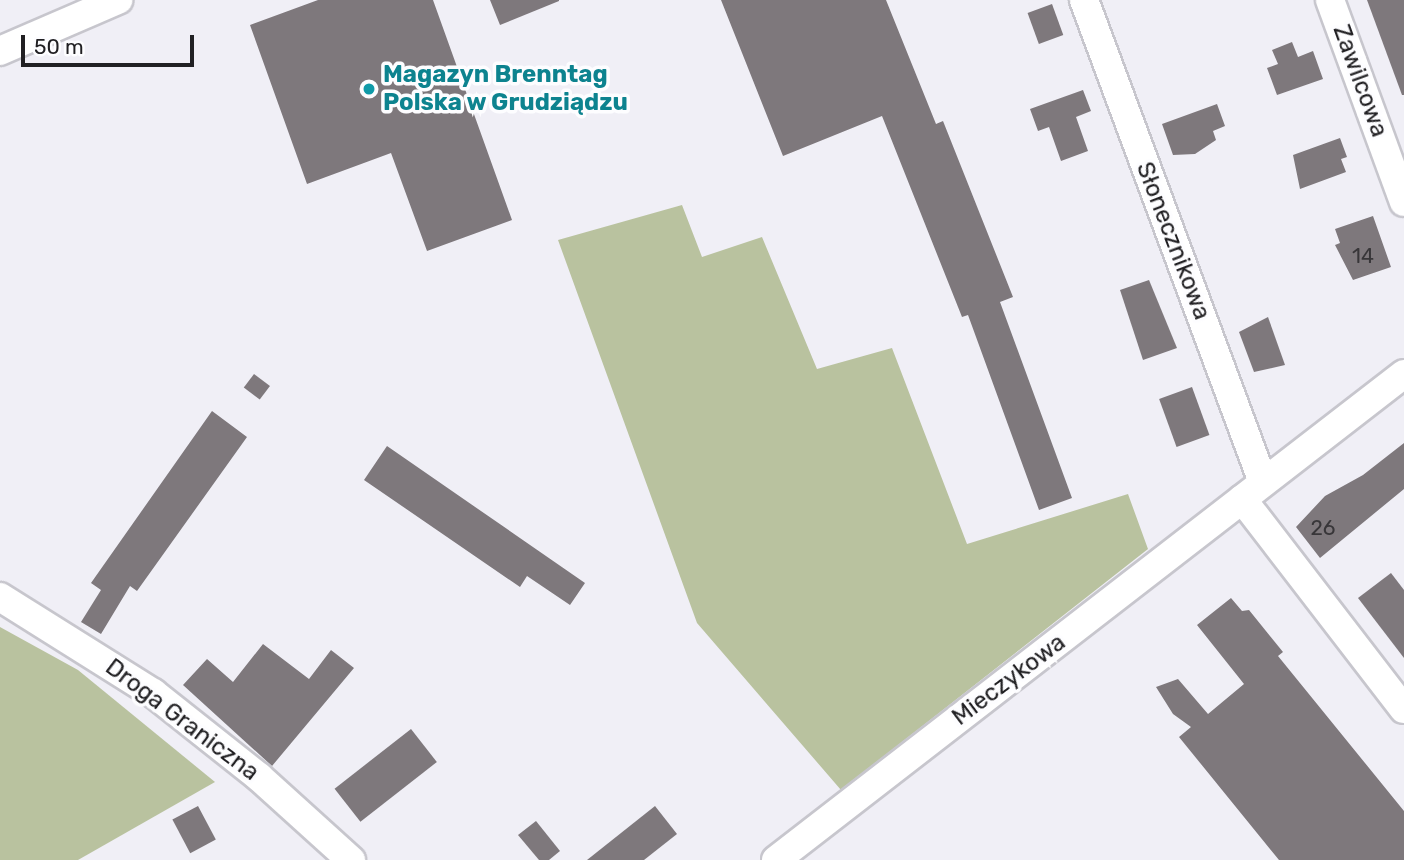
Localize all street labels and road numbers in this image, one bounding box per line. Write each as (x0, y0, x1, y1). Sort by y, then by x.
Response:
street label: Zawilcowa (1326, 21, 1394, 141)
street label: Słonecznikowa (1130, 158, 1216, 324)
street label: Mieczykowa (947, 628, 1071, 732)
street label: Droga Graniczna (100, 653, 264, 787)

